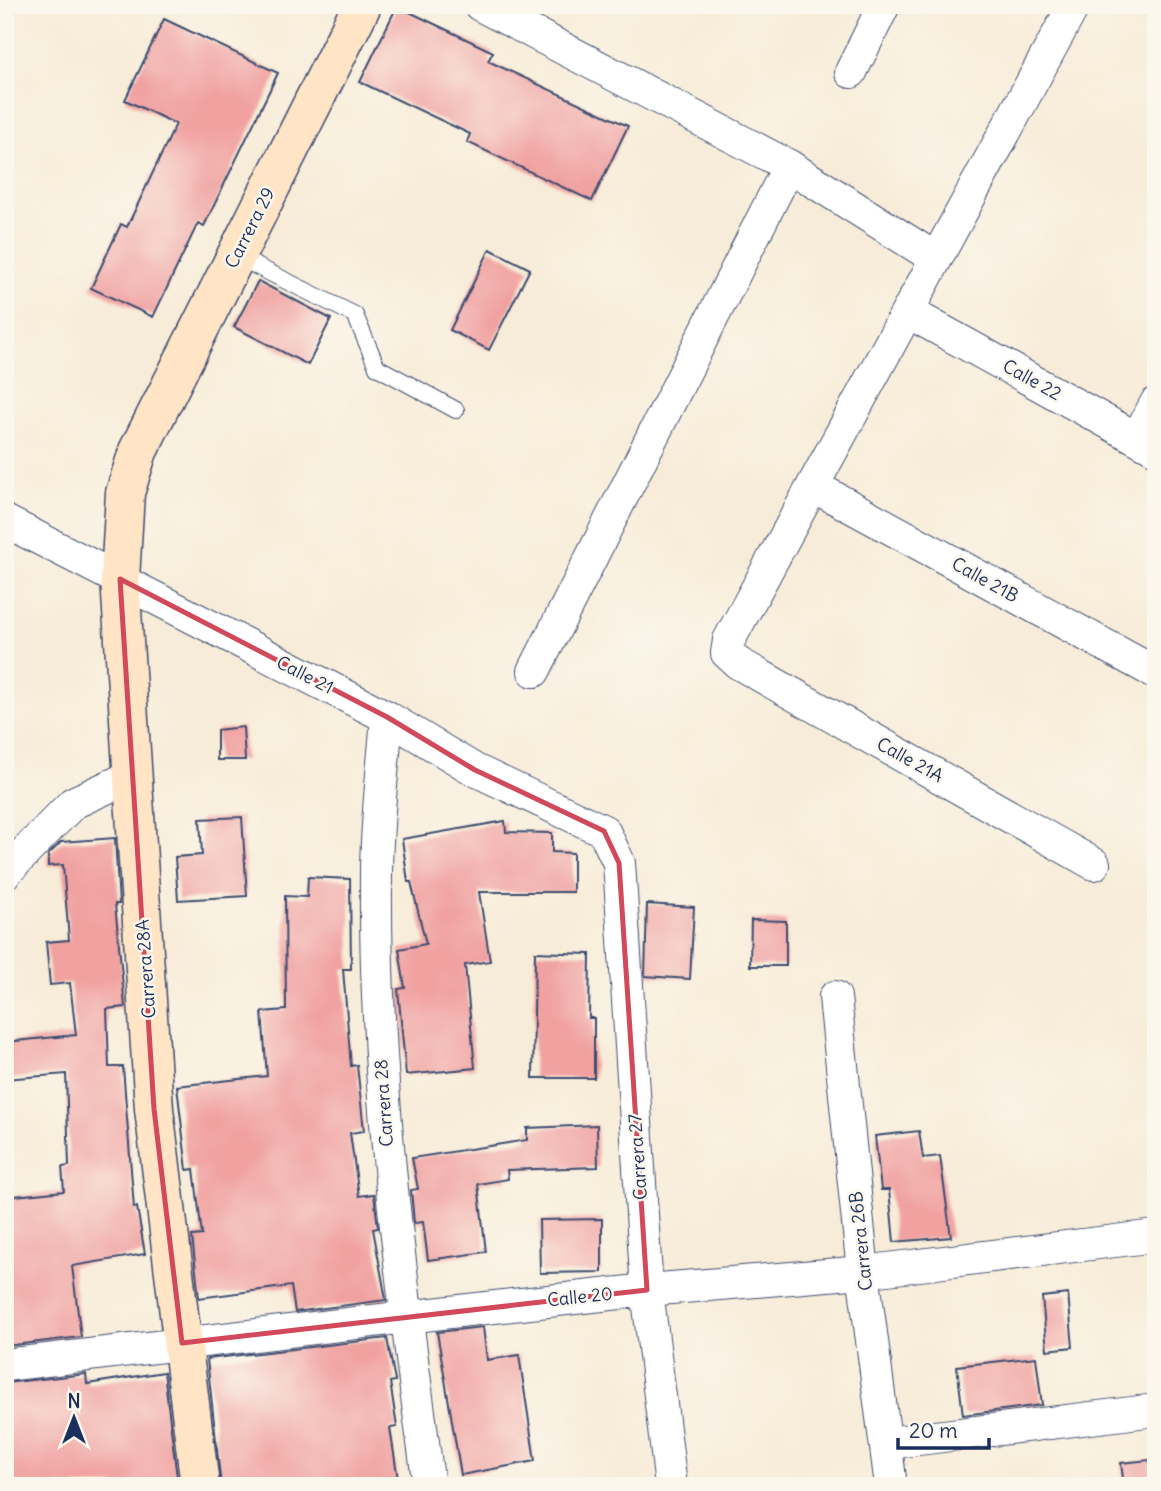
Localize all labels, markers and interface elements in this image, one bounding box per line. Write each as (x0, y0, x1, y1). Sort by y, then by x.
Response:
street label: Carrera 29 (219, 183, 280, 272)
street label: Calle 22 (999, 354, 1066, 405)
street label: Calle 21B (948, 552, 1023, 607)
street label: Calle 21 (273, 650, 338, 699)
street label: Calle 21A (873, 732, 948, 787)
street label: Carrera 28A (131, 919, 160, 1019)
street label: Carrera 28 (369, 1058, 398, 1148)
street label: Carrera 27 (623, 1113, 652, 1201)
street label: Carrera 26B (844, 1190, 877, 1292)
street label: Calle 20 (546, 1282, 614, 1311)
north arrow (38, 1382, 108, 1452)
text: N (67, 1389, 81, 1413)
scale bar (898, 1407, 990, 1451)
text: 20 m (909, 1417, 958, 1444)

